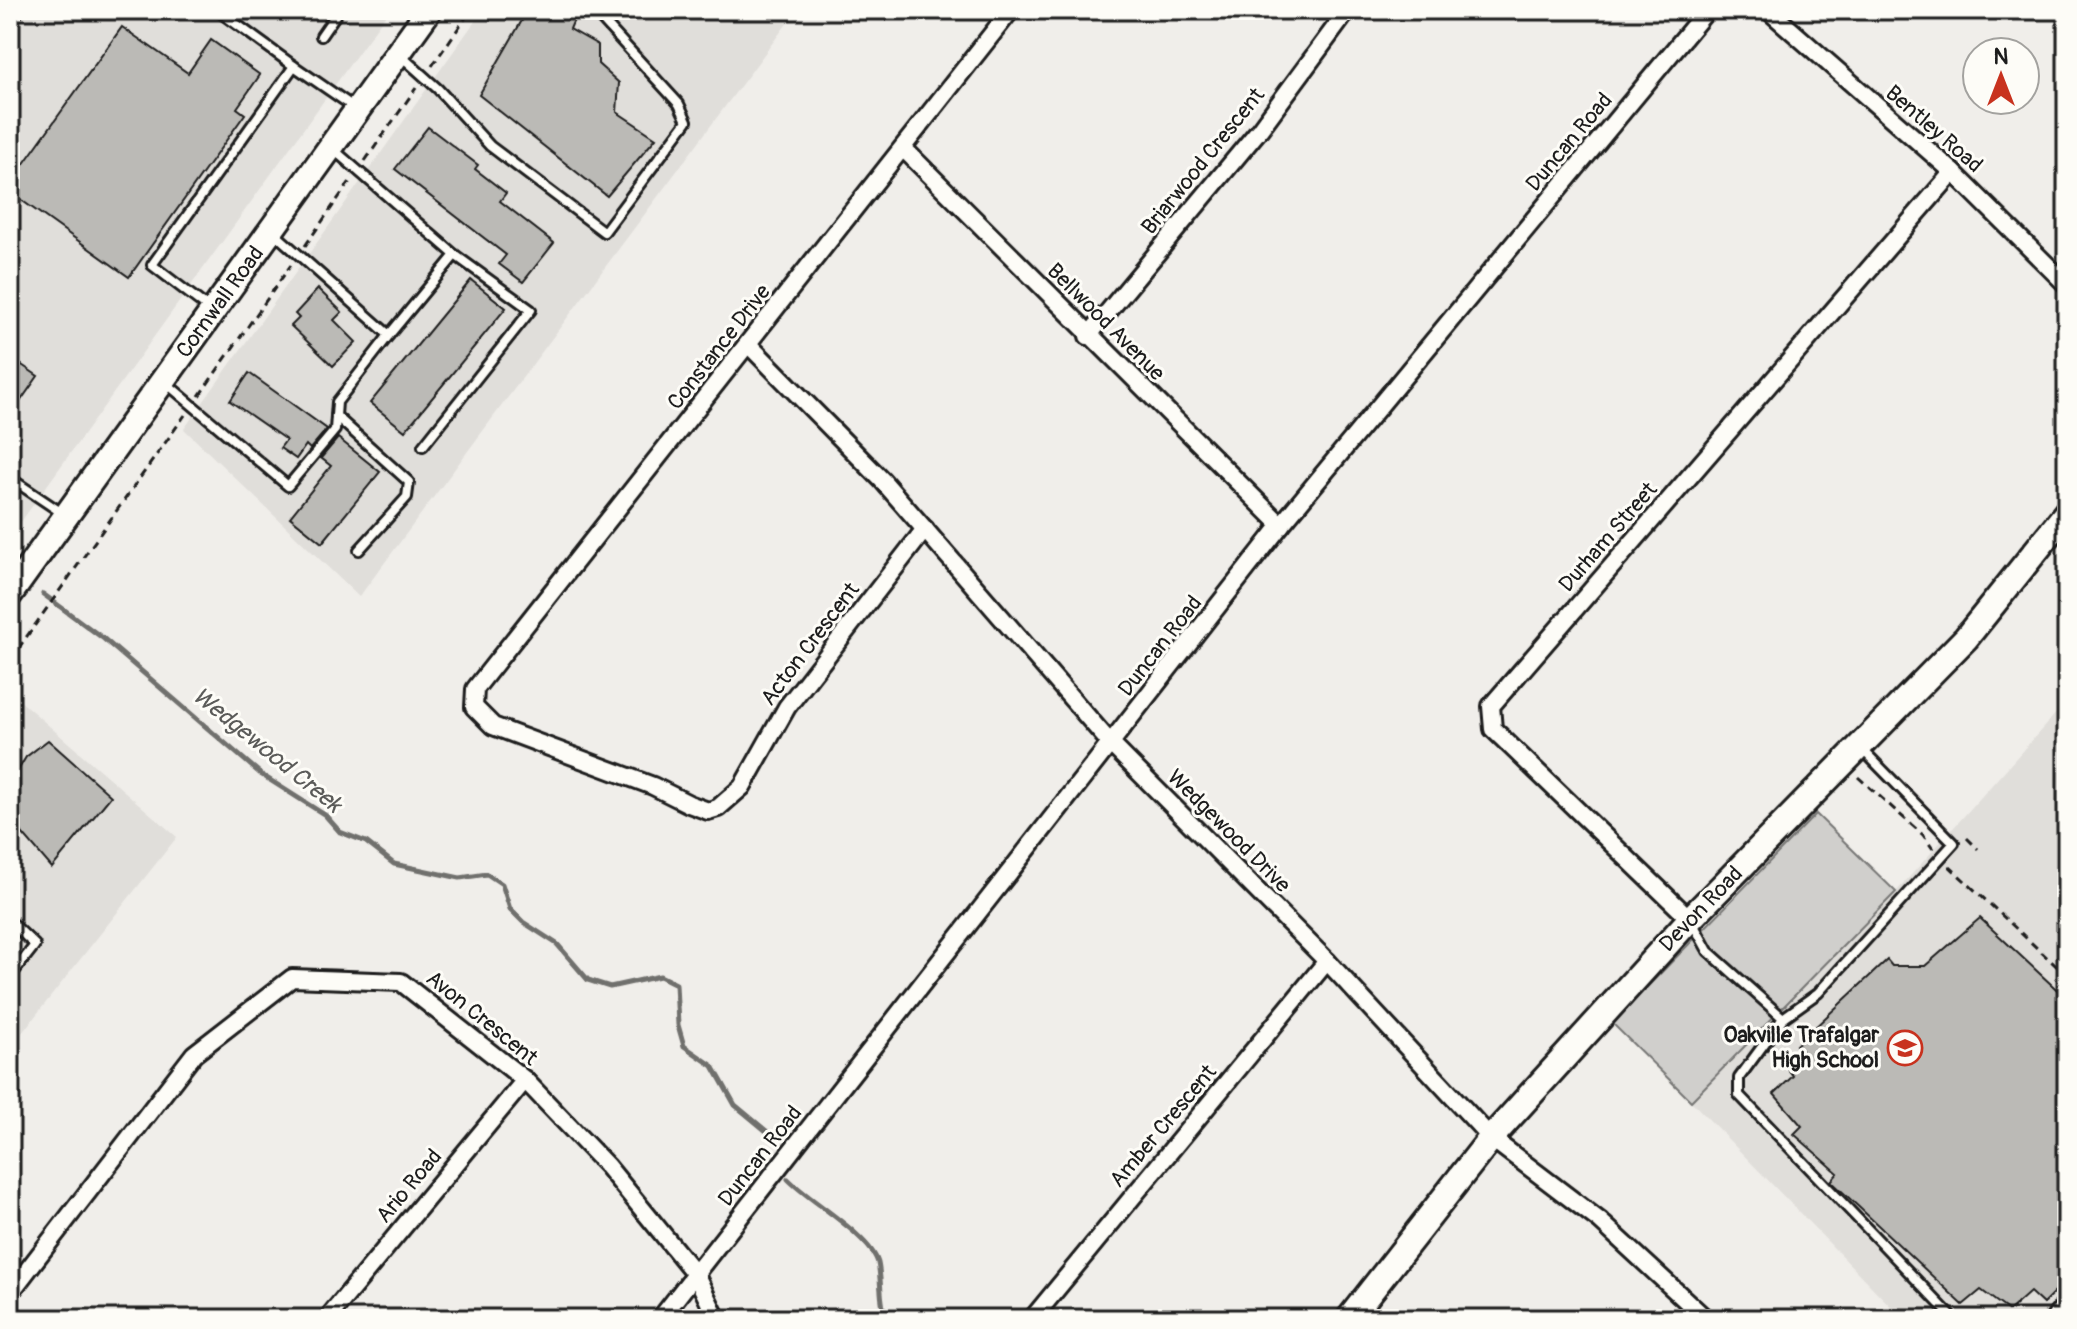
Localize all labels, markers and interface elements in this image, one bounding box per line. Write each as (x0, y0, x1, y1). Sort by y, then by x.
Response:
north arrow (1961, 36, 2041, 116)
text: N (1994, 43, 2009, 71)
street label: Bentley Road (1880, 79, 1988, 179)
street label: Briarwood Crescent (1135, 82, 1271, 240)
street label: Duncan Road (1520, 87, 1618, 197)
street label: Cornwall Road (170, 241, 270, 363)
street label: Bellwood Avenue (1041, 257, 1171, 387)
street label: Constance Drive (661, 279, 777, 415)
street label: Durham Street (1553, 476, 1664, 598)
street label: Acton Crescent (754, 577, 866, 711)
street label: Duncan Road (1112, 590, 1208, 702)
water label: Wedgewood Creek (187, 681, 349, 820)
street label: Wedgewood Drive (1161, 763, 1297, 899)
street label: Devon Road (1653, 860, 1749, 958)
street label: Avon Crescent (420, 964, 544, 1072)
place label: Oakville Trafalgar High School (1723, 1021, 1880, 1074)
school or university icon: Oakville Trafalgar High School (1886, 1029, 1924, 1067)
street label: Amber Crescent (1103, 1059, 1223, 1193)
street label: Duncan Road (712, 1100, 808, 1212)
street label: Ario Road (370, 1143, 448, 1229)

